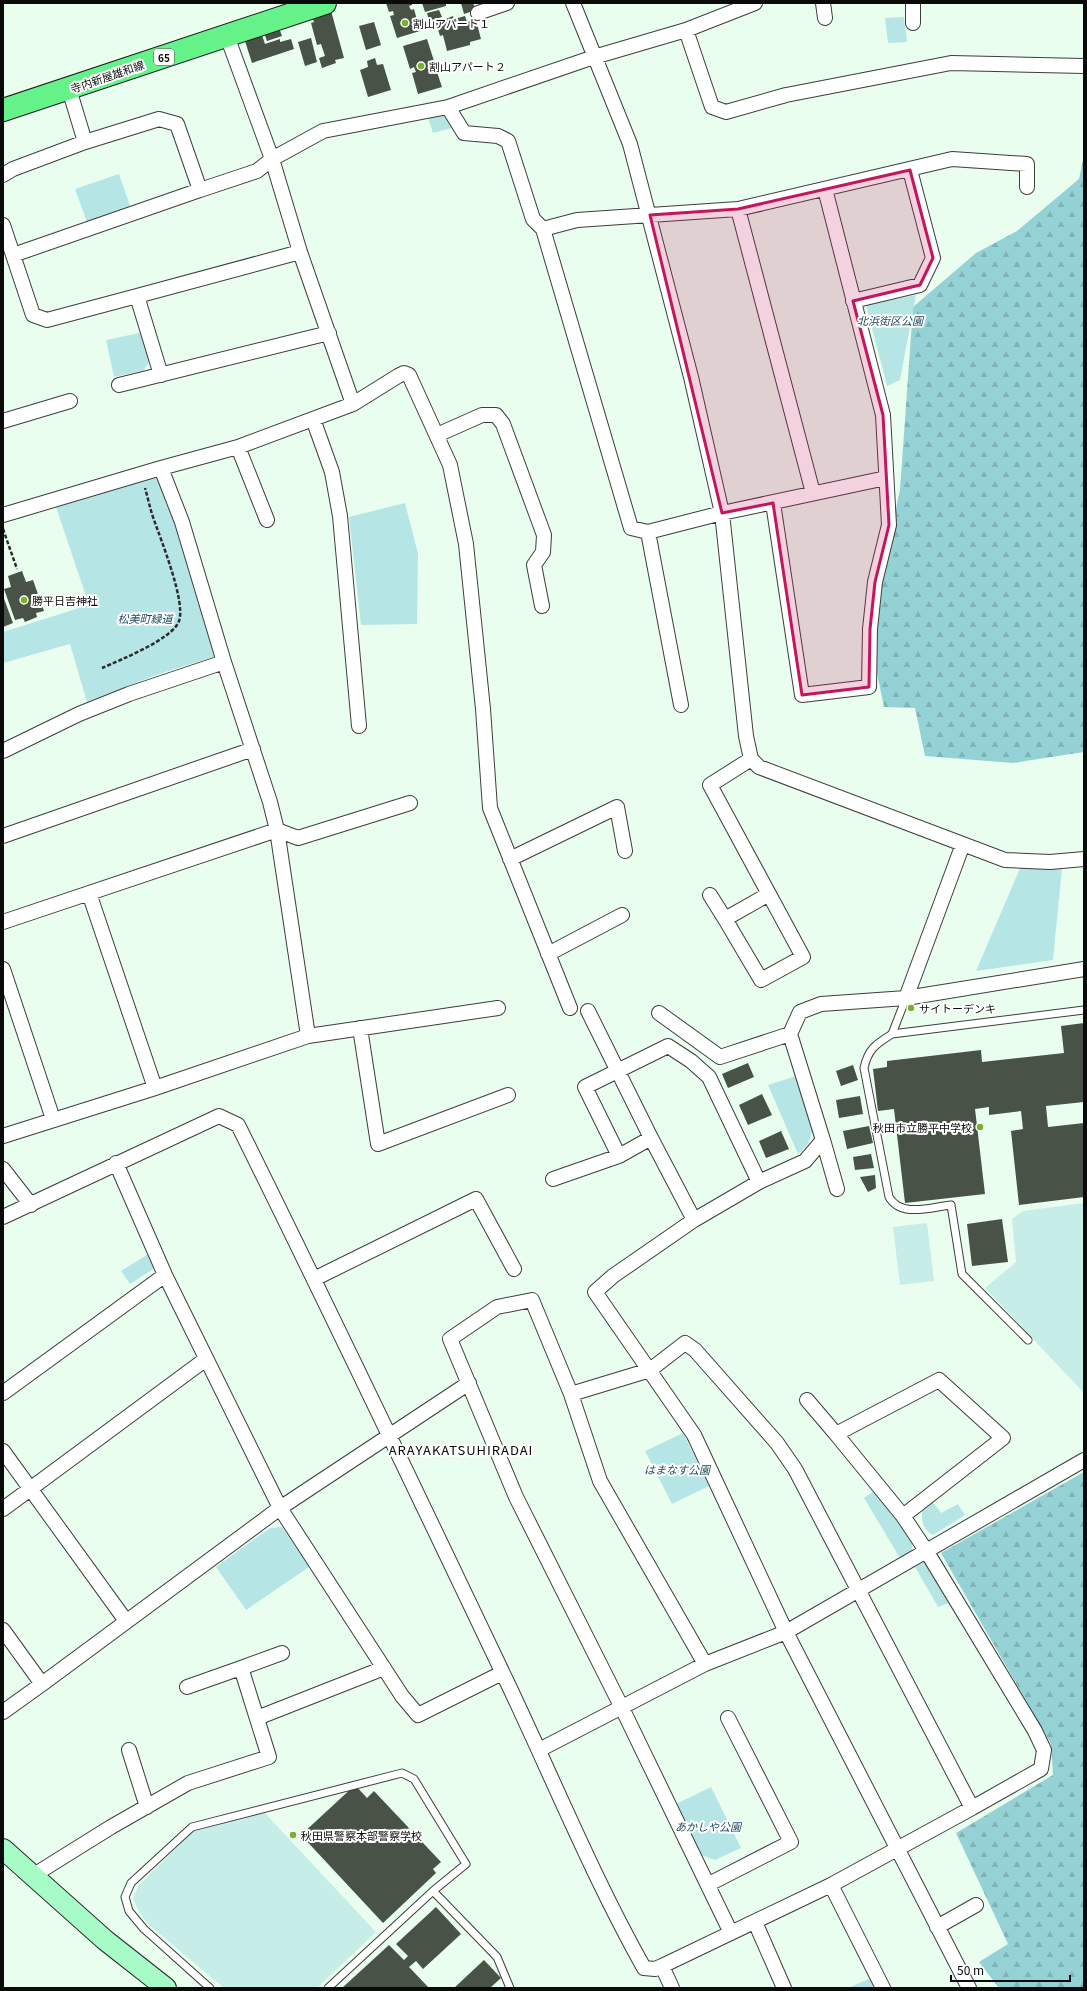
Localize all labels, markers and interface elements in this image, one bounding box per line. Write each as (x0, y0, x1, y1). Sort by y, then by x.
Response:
place label: 割山アパート１ (413, 15, 490, 31)
marker: 割山アパート１ (400, 18, 410, 28)
road number: 65 (154, 49, 174, 65)
street label: 寺内新屋雄和線 (68, 56, 146, 96)
place label: 割山アパート２ (429, 58, 506, 74)
marker: 割山アパート２ (416, 61, 426, 71)
park label: 北浜街区公園 (857, 312, 925, 328)
place label: 勝平日吉神社 (32, 592, 98, 608)
marker: 勝平日吉神社 (19, 595, 29, 605)
park label: 松美町緑道 (118, 610, 174, 626)
place label: サイトーデンキ (919, 1000, 996, 1016)
marker: サイトーデンキ (906, 1003, 916, 1013)
place label: 秋田市立勝平中学校 (873, 1119, 972, 1135)
marker: 秋田市立勝平中学校 (975, 1122, 985, 1132)
district label: ARAYAKATSUHIRADAI (389, 1440, 533, 1459)
park label: はまなす公園 (644, 1461, 712, 1477)
park label: あかしや公園 (675, 1818, 743, 1834)
place label: 秋田県警察本部警察学校 (301, 1827, 422, 1843)
marker: 秋田県警察本部警察学校 (288, 1830, 298, 1840)
scale bar (951, 1957, 1070, 1983)
text: 50 m (957, 1961, 984, 1978)

